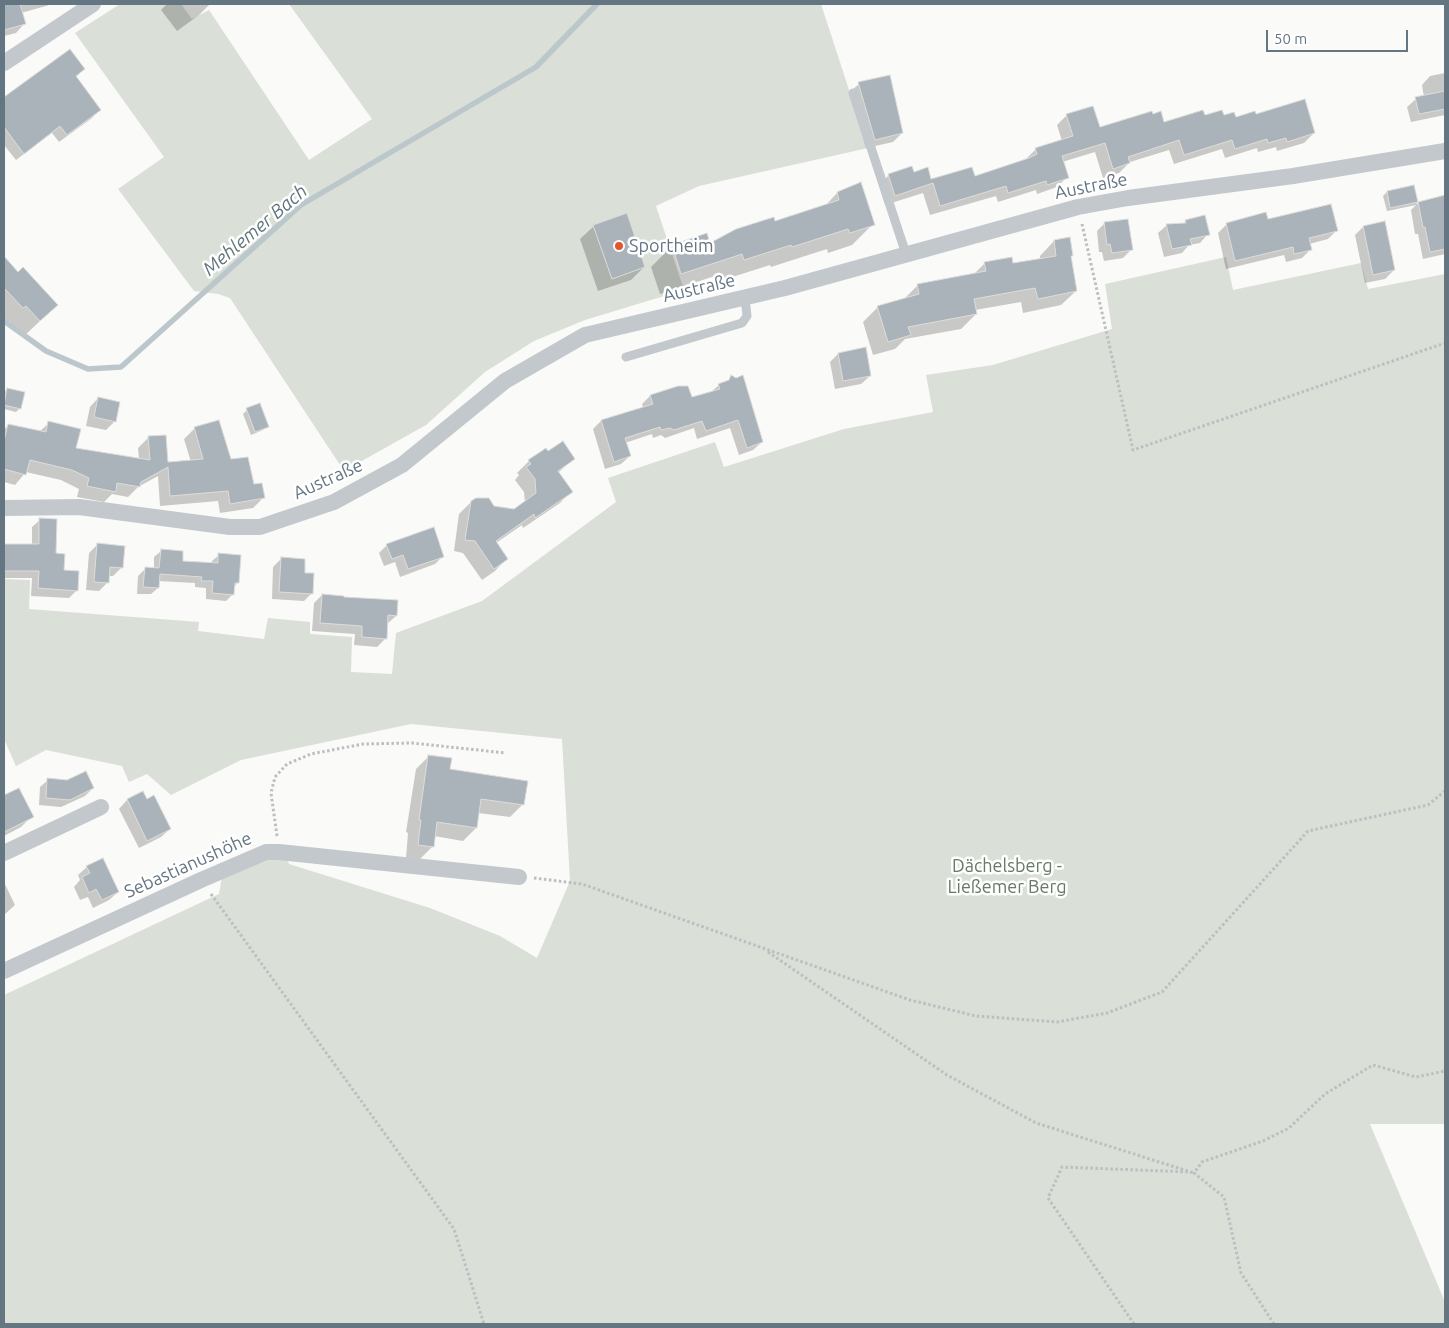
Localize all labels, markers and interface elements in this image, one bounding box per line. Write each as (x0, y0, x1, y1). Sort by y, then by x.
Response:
scale bar (1269, 20, 1412, 52)
text: 50 m (1274, 30, 1307, 47)
street label: Austraße (1053, 168, 1129, 204)
water label: Mehlemer Bach (198, 180, 312, 280)
place label: Sportheim (629, 235, 714, 257)
marker: Sportheim (613, 240, 625, 252)
street label: Austraße (661, 269, 737, 307)
street label: Austraße (290, 454, 366, 504)
street label: Sebastianushöhe (121, 827, 255, 903)
park label: Dächelsberg - Ließemer Berg (947, 855, 1067, 898)

